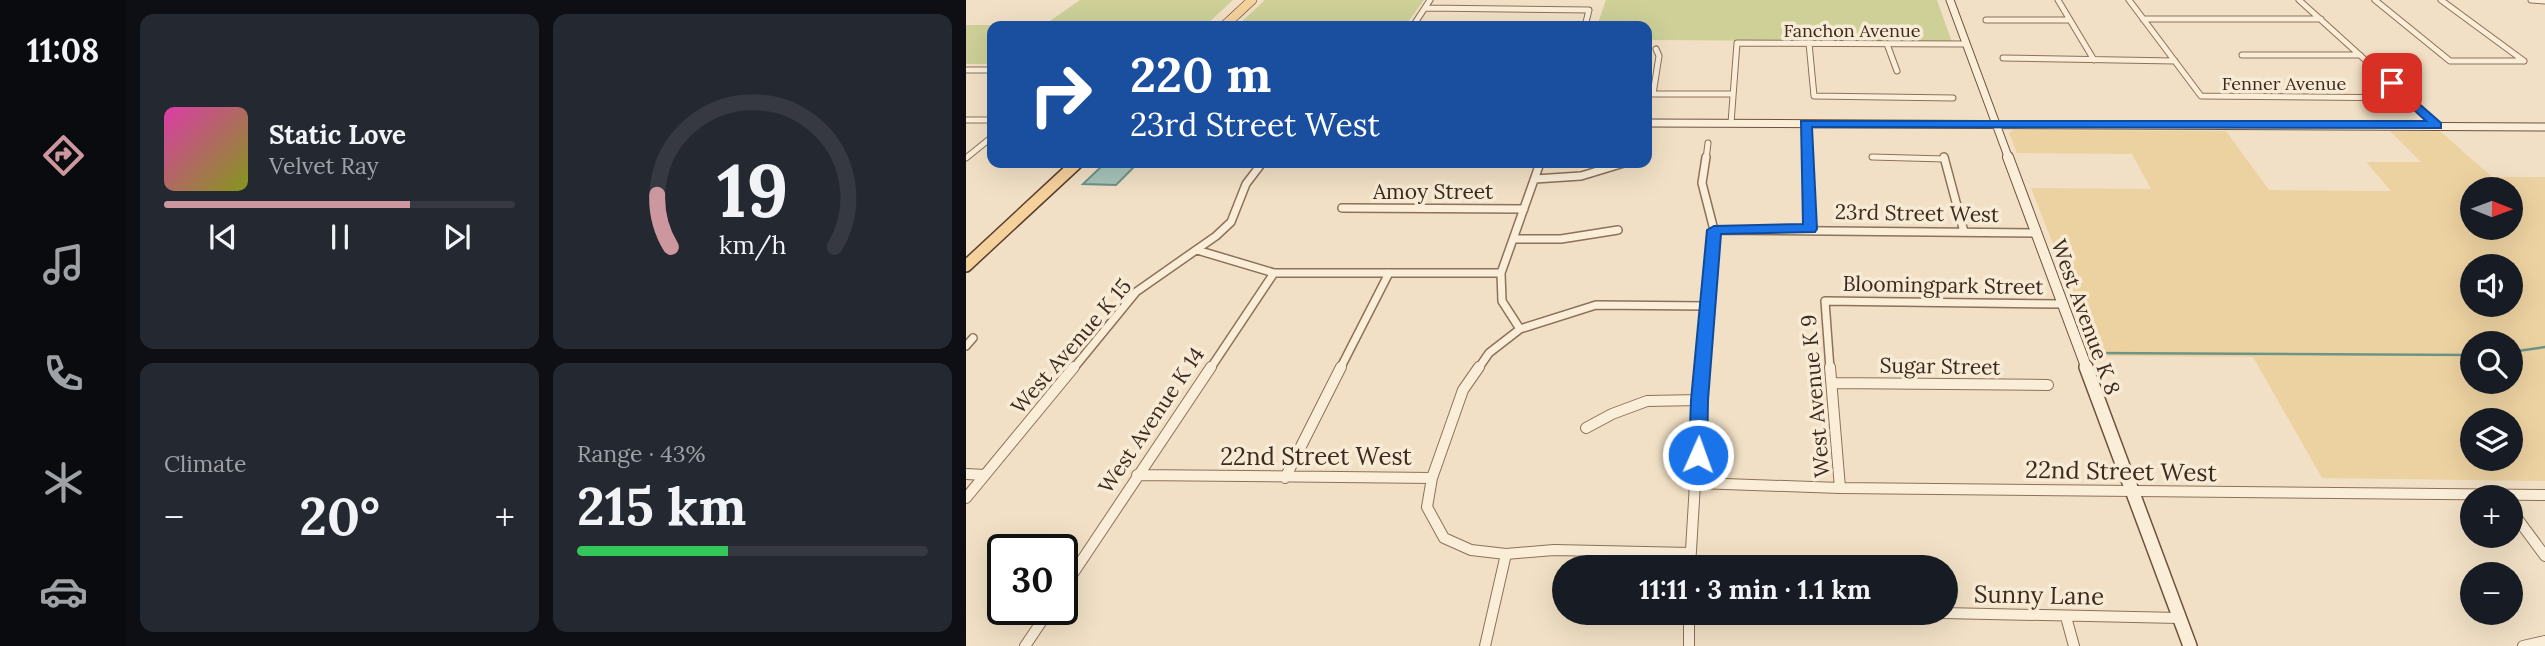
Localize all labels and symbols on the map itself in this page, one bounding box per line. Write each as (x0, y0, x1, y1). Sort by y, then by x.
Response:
street label: Fanchon Avenue (1784, 19, 1921, 42)
pin (2362, 53, 2422, 113)
street label: Fenner Avenue (2222, 72, 2347, 95)
north arrow (2460, 177, 2524, 240)
street label: Amoy Street (1372, 178, 1494, 205)
street label: 23rd Street West (1835, 198, 2000, 228)
street label: West Avenue K 8 (2045, 236, 2127, 398)
street label: Bloomingpark Street (1842, 270, 2045, 300)
street label: West Avenue K 15 (1005, 273, 1137, 419)
street label: West Avenue K 9 (1794, 313, 1836, 479)
street label: West Avenue K 14 (1092, 342, 1210, 498)
street label: Sugar Street (1879, 351, 2002, 381)
position arrow (1661, 418, 1735, 492)
street label: 22nd Street West (1220, 441, 1413, 472)
street label: 22nd Street West (2025, 454, 2218, 488)
speed limit sign: 30 (987, 534, 1078, 625)
street label: Sunny Lane (1974, 578, 2104, 612)

